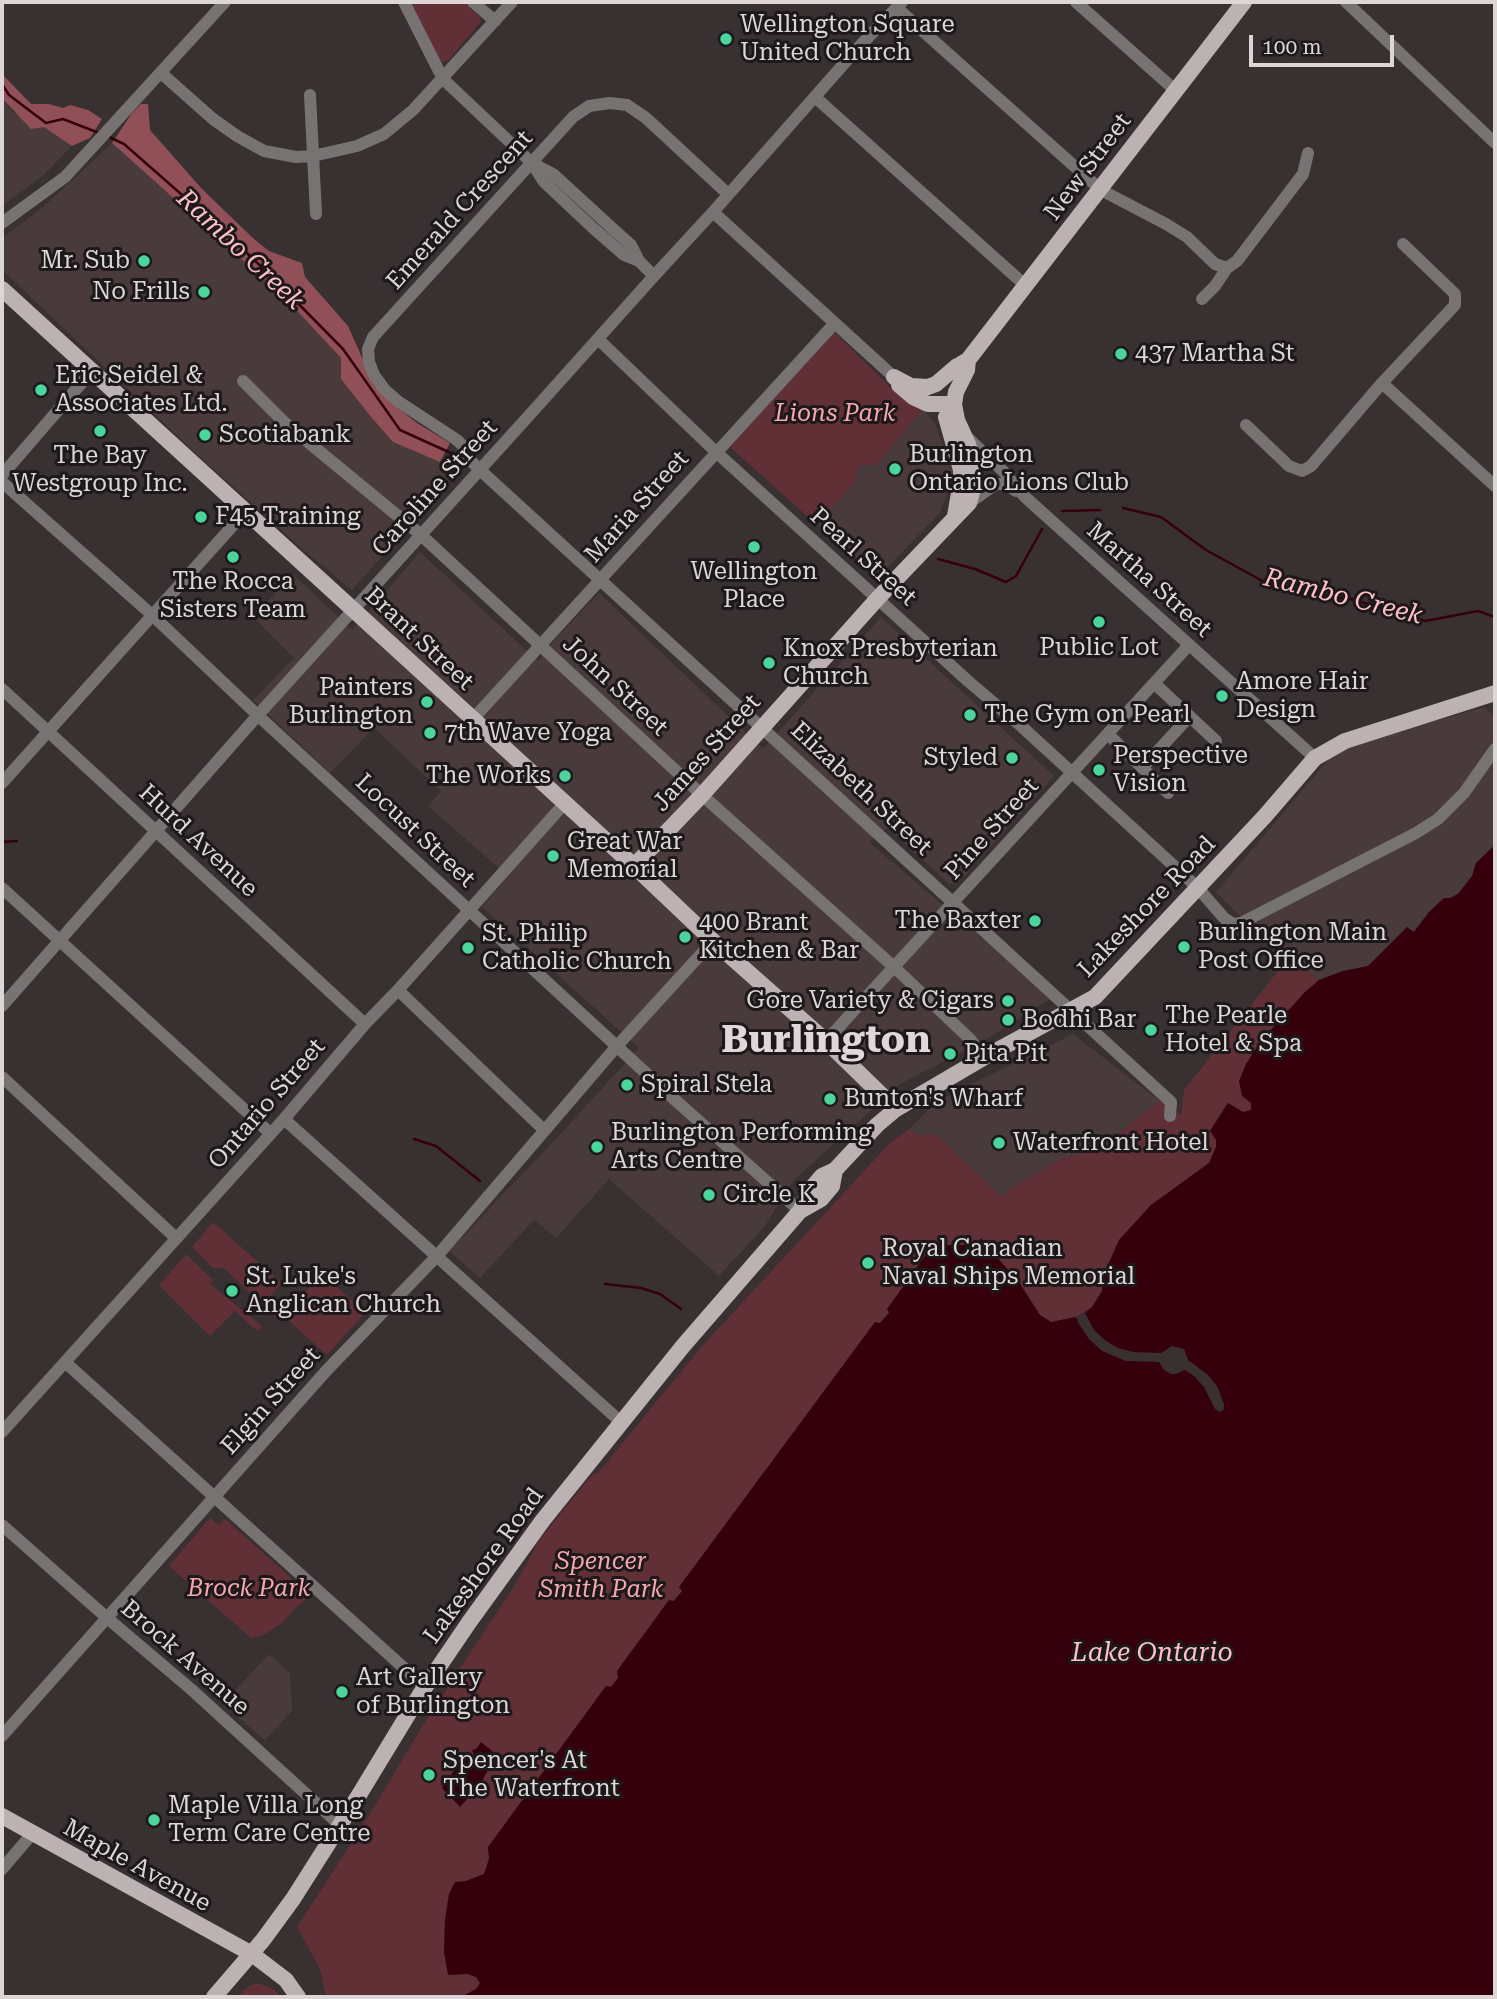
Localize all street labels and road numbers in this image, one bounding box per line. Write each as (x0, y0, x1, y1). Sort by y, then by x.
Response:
street label: New Street (1038, 108, 1138, 226)
street label: Emerald Crescent (381, 124, 539, 296)
street label: Caroline Street (366, 414, 504, 562)
street label: Maria Street (579, 445, 695, 569)
street label: Pearl Street (804, 502, 922, 612)
street label: Martha Street (1081, 516, 1217, 644)
street label: Brant Street (359, 581, 479, 697)
street label: John Street (556, 630, 674, 742)
street label: James Street (647, 689, 767, 817)
street label: Elizabeth Street (784, 716, 938, 862)
street label: Locust Street (349, 768, 481, 894)
street label: Pine Street (939, 772, 1045, 886)
street label: Hurd Avenue (133, 779, 263, 903)
street label: Lakeshore Road (1072, 830, 1222, 984)
street label: Ontario Street (202, 1033, 332, 1175)
street label: Elgin Street (215, 1341, 327, 1461)
street label: Lakeshore Road (418, 1483, 550, 1649)
street label: Brock Avenue (115, 1594, 255, 1722)
street label: Maple Avenue (58, 1814, 216, 1918)

